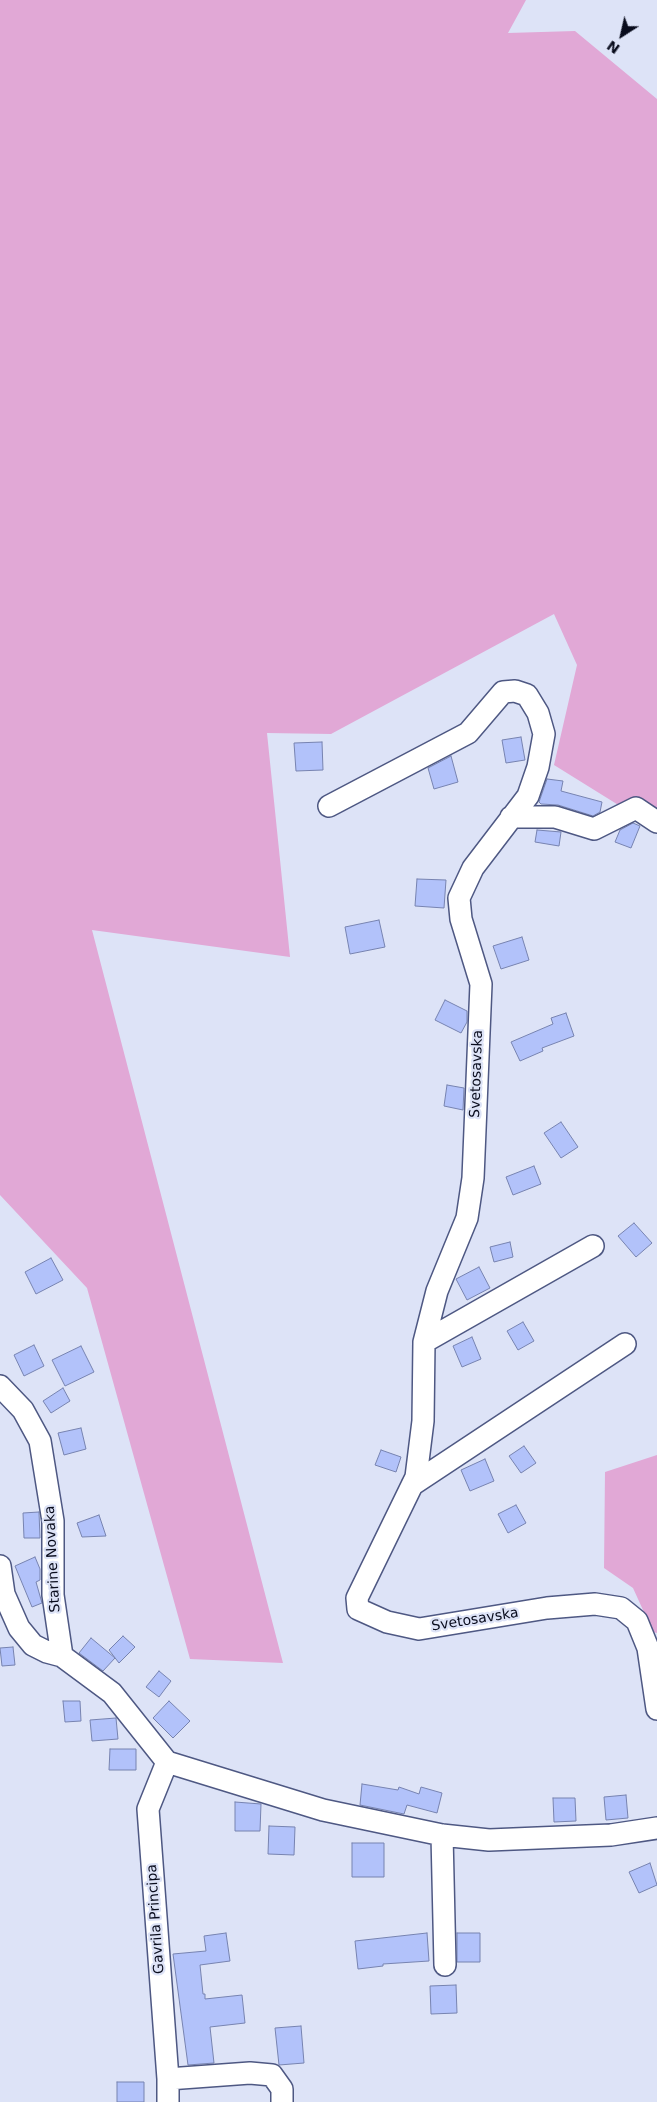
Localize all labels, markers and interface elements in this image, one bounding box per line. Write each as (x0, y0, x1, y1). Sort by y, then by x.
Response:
north arrow (597, 10, 647, 60)
text: N (604, 37, 623, 57)
street label: Svetosavska (467, 1030, 487, 1118)
street label: Starine Novaka (42, 1505, 64, 1613)
street label: Svetosavska (430, 1605, 520, 1635)
street label: Gavrila Principa (144, 1864, 168, 1974)

